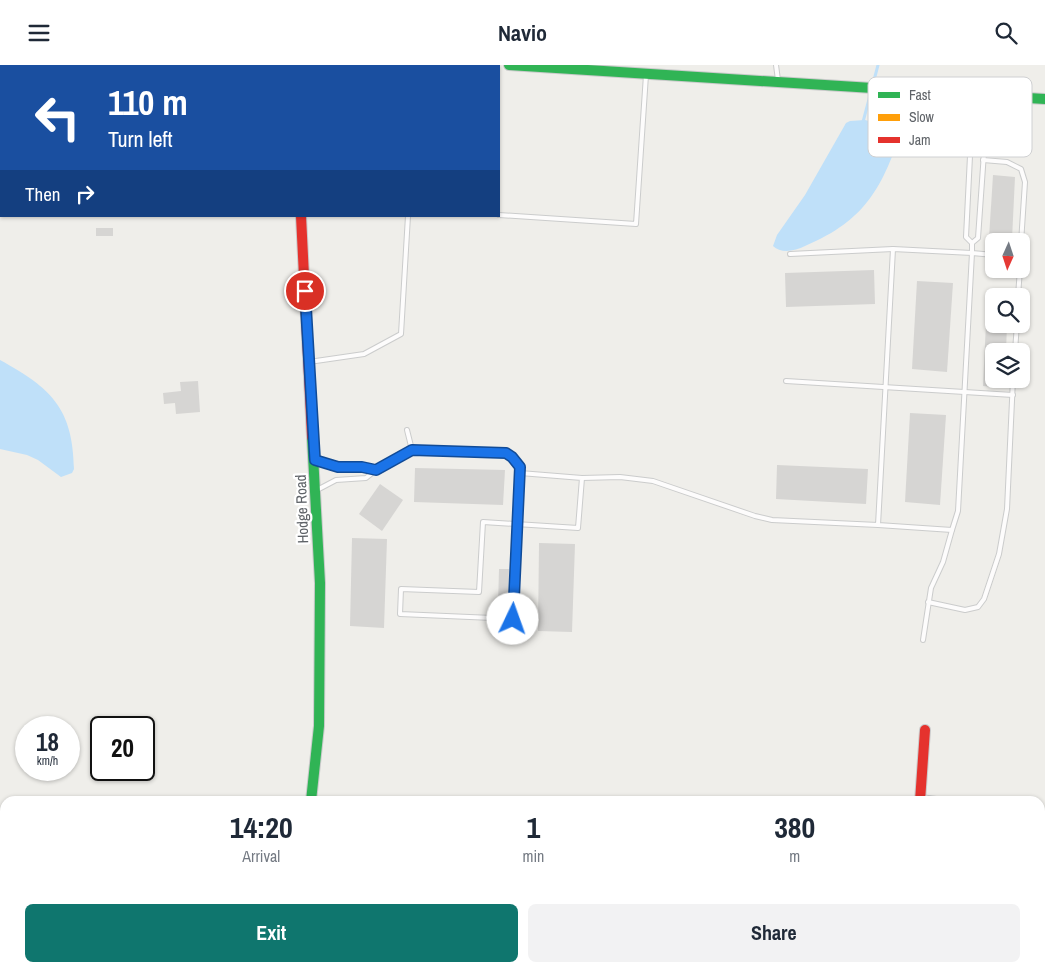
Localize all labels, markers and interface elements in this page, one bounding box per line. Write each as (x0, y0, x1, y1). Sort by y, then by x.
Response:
text: Navio (498, 18, 547, 48)
icon: menu (25, 19, 53, 47)
icon: search (992, 19, 1020, 47)
legend (868, 77, 1032, 157)
text: 110 m (108, 79, 188, 126)
icon: left (25, 85, 90, 150)
text: Fast (909, 86, 931, 104)
text: Slow (909, 108, 935, 126)
text: Turn left (108, 124, 173, 154)
text: Jam (909, 131, 931, 149)
icon: right (71, 180, 99, 208)
text: Then (25, 181, 61, 207)
north arrow (985, 233, 1030, 277)
map controls (985, 233, 1030, 388)
pin (284, 270, 326, 312)
icon: arrive (291, 277, 319, 305)
button: search (985, 288, 1030, 333)
button: layers (985, 343, 1030, 388)
street label: Hodge Road (290, 474, 313, 544)
position arrow (486, 592, 538, 644)
speed limit sign: 20 (90, 716, 155, 781)
text: 18 (36, 725, 59, 759)
text: km/h (37, 753, 58, 769)
text: 14:20 (230, 807, 293, 847)
text: 1 (527, 807, 540, 847)
text: 380 (774, 807, 815, 847)
text: Arrival (242, 845, 280, 867)
text: min (522, 845, 544, 867)
text: m (789, 845, 800, 867)
button: Exit (25, 904, 518, 962)
button: Share (528, 904, 1020, 962)

